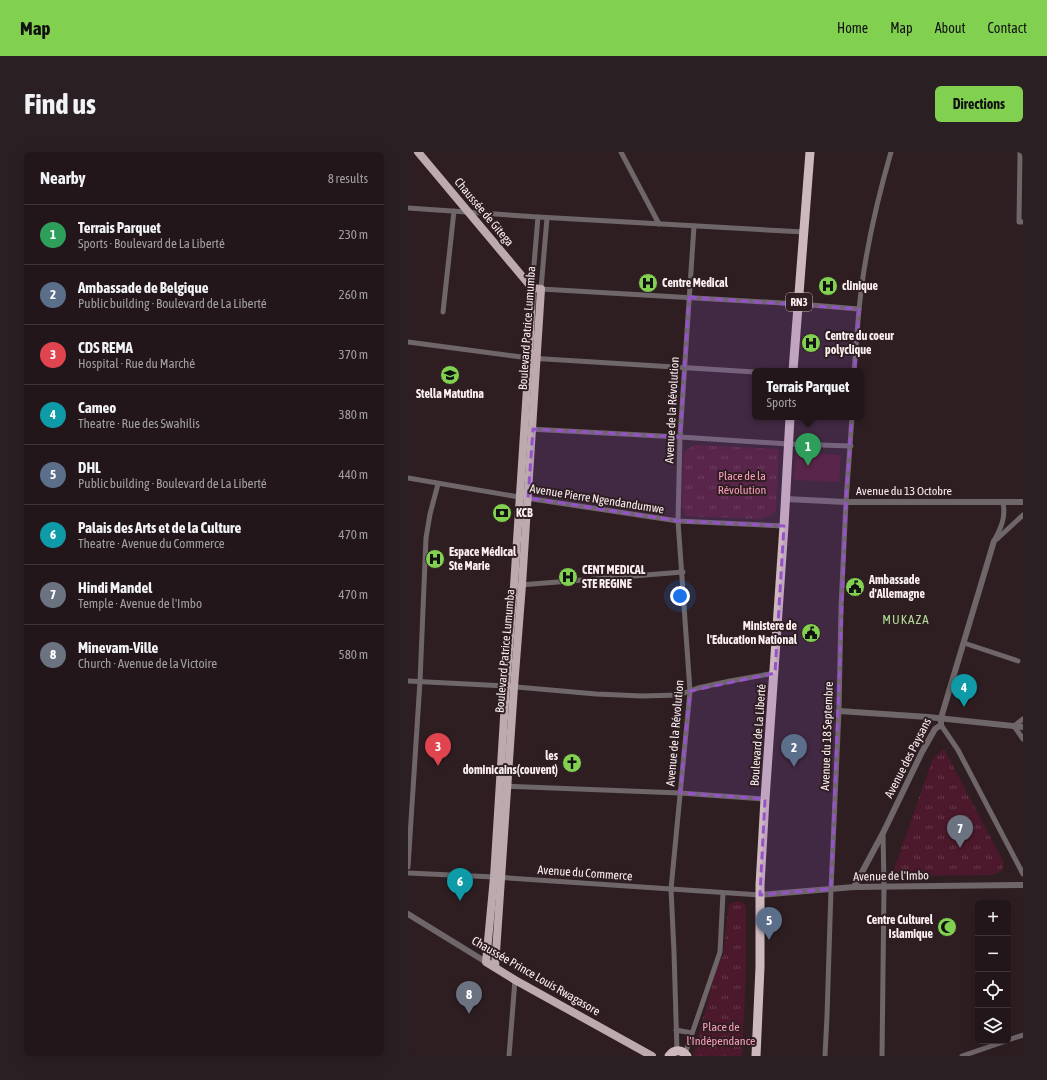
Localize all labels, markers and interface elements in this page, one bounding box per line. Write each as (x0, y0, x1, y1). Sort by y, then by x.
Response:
text: Map (20, 17, 51, 39)
text: Home (837, 20, 868, 36)
text: Map (890, 20, 913, 36)
text: About (935, 20, 966, 36)
text: Contact (988, 20, 1027, 36)
button: Directions (935, 86, 1023, 122)
text: Find us (24, 88, 96, 120)
text: Nearby (40, 168, 86, 188)
text: 8 results (328, 171, 368, 186)
street label: Chaussée de Gitega (451, 175, 517, 249)
text: Terrais Parquet (78, 219, 161, 236)
text: 1 (50, 227, 56, 242)
text: 230 m (339, 227, 368, 242)
text: Sports · Boulevard de La Liberté (78, 236, 225, 251)
street label: Boulevard Patrice Lumumba (516, 266, 538, 390)
hospital icon: Centre Medical (637, 272, 659, 294)
hospital icon: clinique (817, 275, 839, 297)
place label: Centre Medical (662, 276, 729, 290)
text: Ambassade de Belgique (78, 279, 209, 296)
place label: clinique (842, 279, 878, 293)
text: 2 (50, 287, 56, 302)
text: 260 m (339, 287, 368, 302)
road number: RN3 (786, 293, 812, 311)
text: Public building · Boulevard de La Liberté (78, 296, 267, 311)
place label: Centre du coeur polyclique (825, 329, 894, 357)
hospital icon: Centre du coeur polyclique (800, 332, 822, 354)
text: CDS REMA (78, 339, 133, 356)
text: 3 (50, 347, 56, 362)
text: 370 m (339, 347, 368, 362)
text: Hospital · Rue du Marché (78, 356, 195, 371)
street label: Avenue de la Révolution (662, 356, 682, 464)
school or university icon: Stella Matutina (439, 364, 461, 386)
popup (752, 368, 864, 420)
text: Terrais Parquet (767, 378, 849, 395)
place label: Stella Matutina (416, 387, 484, 401)
text: Sports (767, 395, 796, 410)
text: Cameo (78, 399, 116, 416)
text: 4 (50, 407, 56, 422)
text: 380 m (339, 407, 368, 422)
text: Theatre · Rue des Swahilis (78, 416, 200, 431)
pin: 1 (795, 433, 821, 466)
text: DHL (78, 459, 101, 476)
text: 5 (50, 467, 56, 482)
text: 440 m (339, 467, 368, 482)
park label: Place de la Révolution (718, 469, 766, 497)
text: Public building · Boulevard de La Liberté (78, 476, 267, 491)
street label: Avenue Pierre Ngendandumwe (529, 481, 665, 517)
street label: Avenue du 13 Octobre (856, 484, 952, 498)
bank icon: KCB (491, 502, 513, 524)
place label: KCB (516, 506, 533, 520)
text: Palais des Arts et de la Culture (78, 519, 241, 536)
text: 6 (50, 527, 56, 542)
text: 470 m (339, 527, 368, 542)
text: Theatre · Avenue du Commerce (78, 536, 225, 551)
place label: Espace Médical Ste Marie (449, 545, 517, 573)
hospital icon: Espace Médical Ste Marie (424, 548, 446, 570)
place label: CENT MEDICAL STE REGINE (582, 563, 646, 591)
hospital icon: CENT MEDICAL STE REGINE (557, 566, 579, 588)
place label: Ambassade d'Allemagne (868, 573, 925, 601)
public building icon: Ambassade d'Allemagne (844, 576, 866, 598)
text: Hindi Mandel (78, 579, 152, 596)
your location (670, 586, 690, 606)
text: 7 (50, 587, 56, 602)
text: 470 m (339, 587, 368, 602)
street label: Boulevard Patrice Lumumba (493, 589, 517, 713)
text: Temple · Avenue de l'Imbo (78, 596, 202, 611)
district label: MUKAZA (882, 612, 930, 627)
place label: Ministere de l'Education National (707, 619, 798, 647)
public building icon: Ministere de l'Education National (800, 622, 822, 644)
text: Minevam-Ville (78, 639, 158, 656)
text: 8 (50, 647, 56, 662)
text: 580 m (339, 647, 368, 662)
text: Church · Avenue de la Victoire (78, 656, 217, 671)
pin: 4 (951, 674, 977, 707)
street label: Avenue de la Révolution (663, 679, 687, 787)
street label: Avenue du 18 Septembre (818, 681, 836, 791)
street label: Boulevard de La Liberté (747, 684, 769, 786)
street label: Avenue des Paysans (882, 716, 934, 800)
pin: 3 (425, 733, 451, 766)
pin: 2 (781, 734, 807, 767)
place label: les dominicains(couvent) (463, 749, 559, 777)
church icon: les dominicains(couvent) (561, 752, 583, 774)
pin: 7 (947, 815, 973, 848)
street label: Avenue du Commerce (537, 863, 633, 883)
pin: 6 (447, 868, 473, 901)
street label: Avenue de l'Imbo (853, 868, 929, 884)
map controls (975, 900, 1011, 1044)
button: + (975, 900, 1011, 936)
pin: 5 (756, 907, 782, 940)
place label: Centre Culturel Islamique (866, 913, 934, 941)
mosque icon: Centre Culturel Islamique (936, 916, 958, 938)
street label: Chaussée Prince Louis Rwagasore (469, 933, 603, 1019)
button: − (975, 936, 1011, 972)
button: locate (975, 972, 1011, 1008)
pin: 8 (456, 981, 482, 1014)
button: layers (975, 1008, 1011, 1044)
park label: Place de l'Indépendance (686, 1020, 756, 1048)

